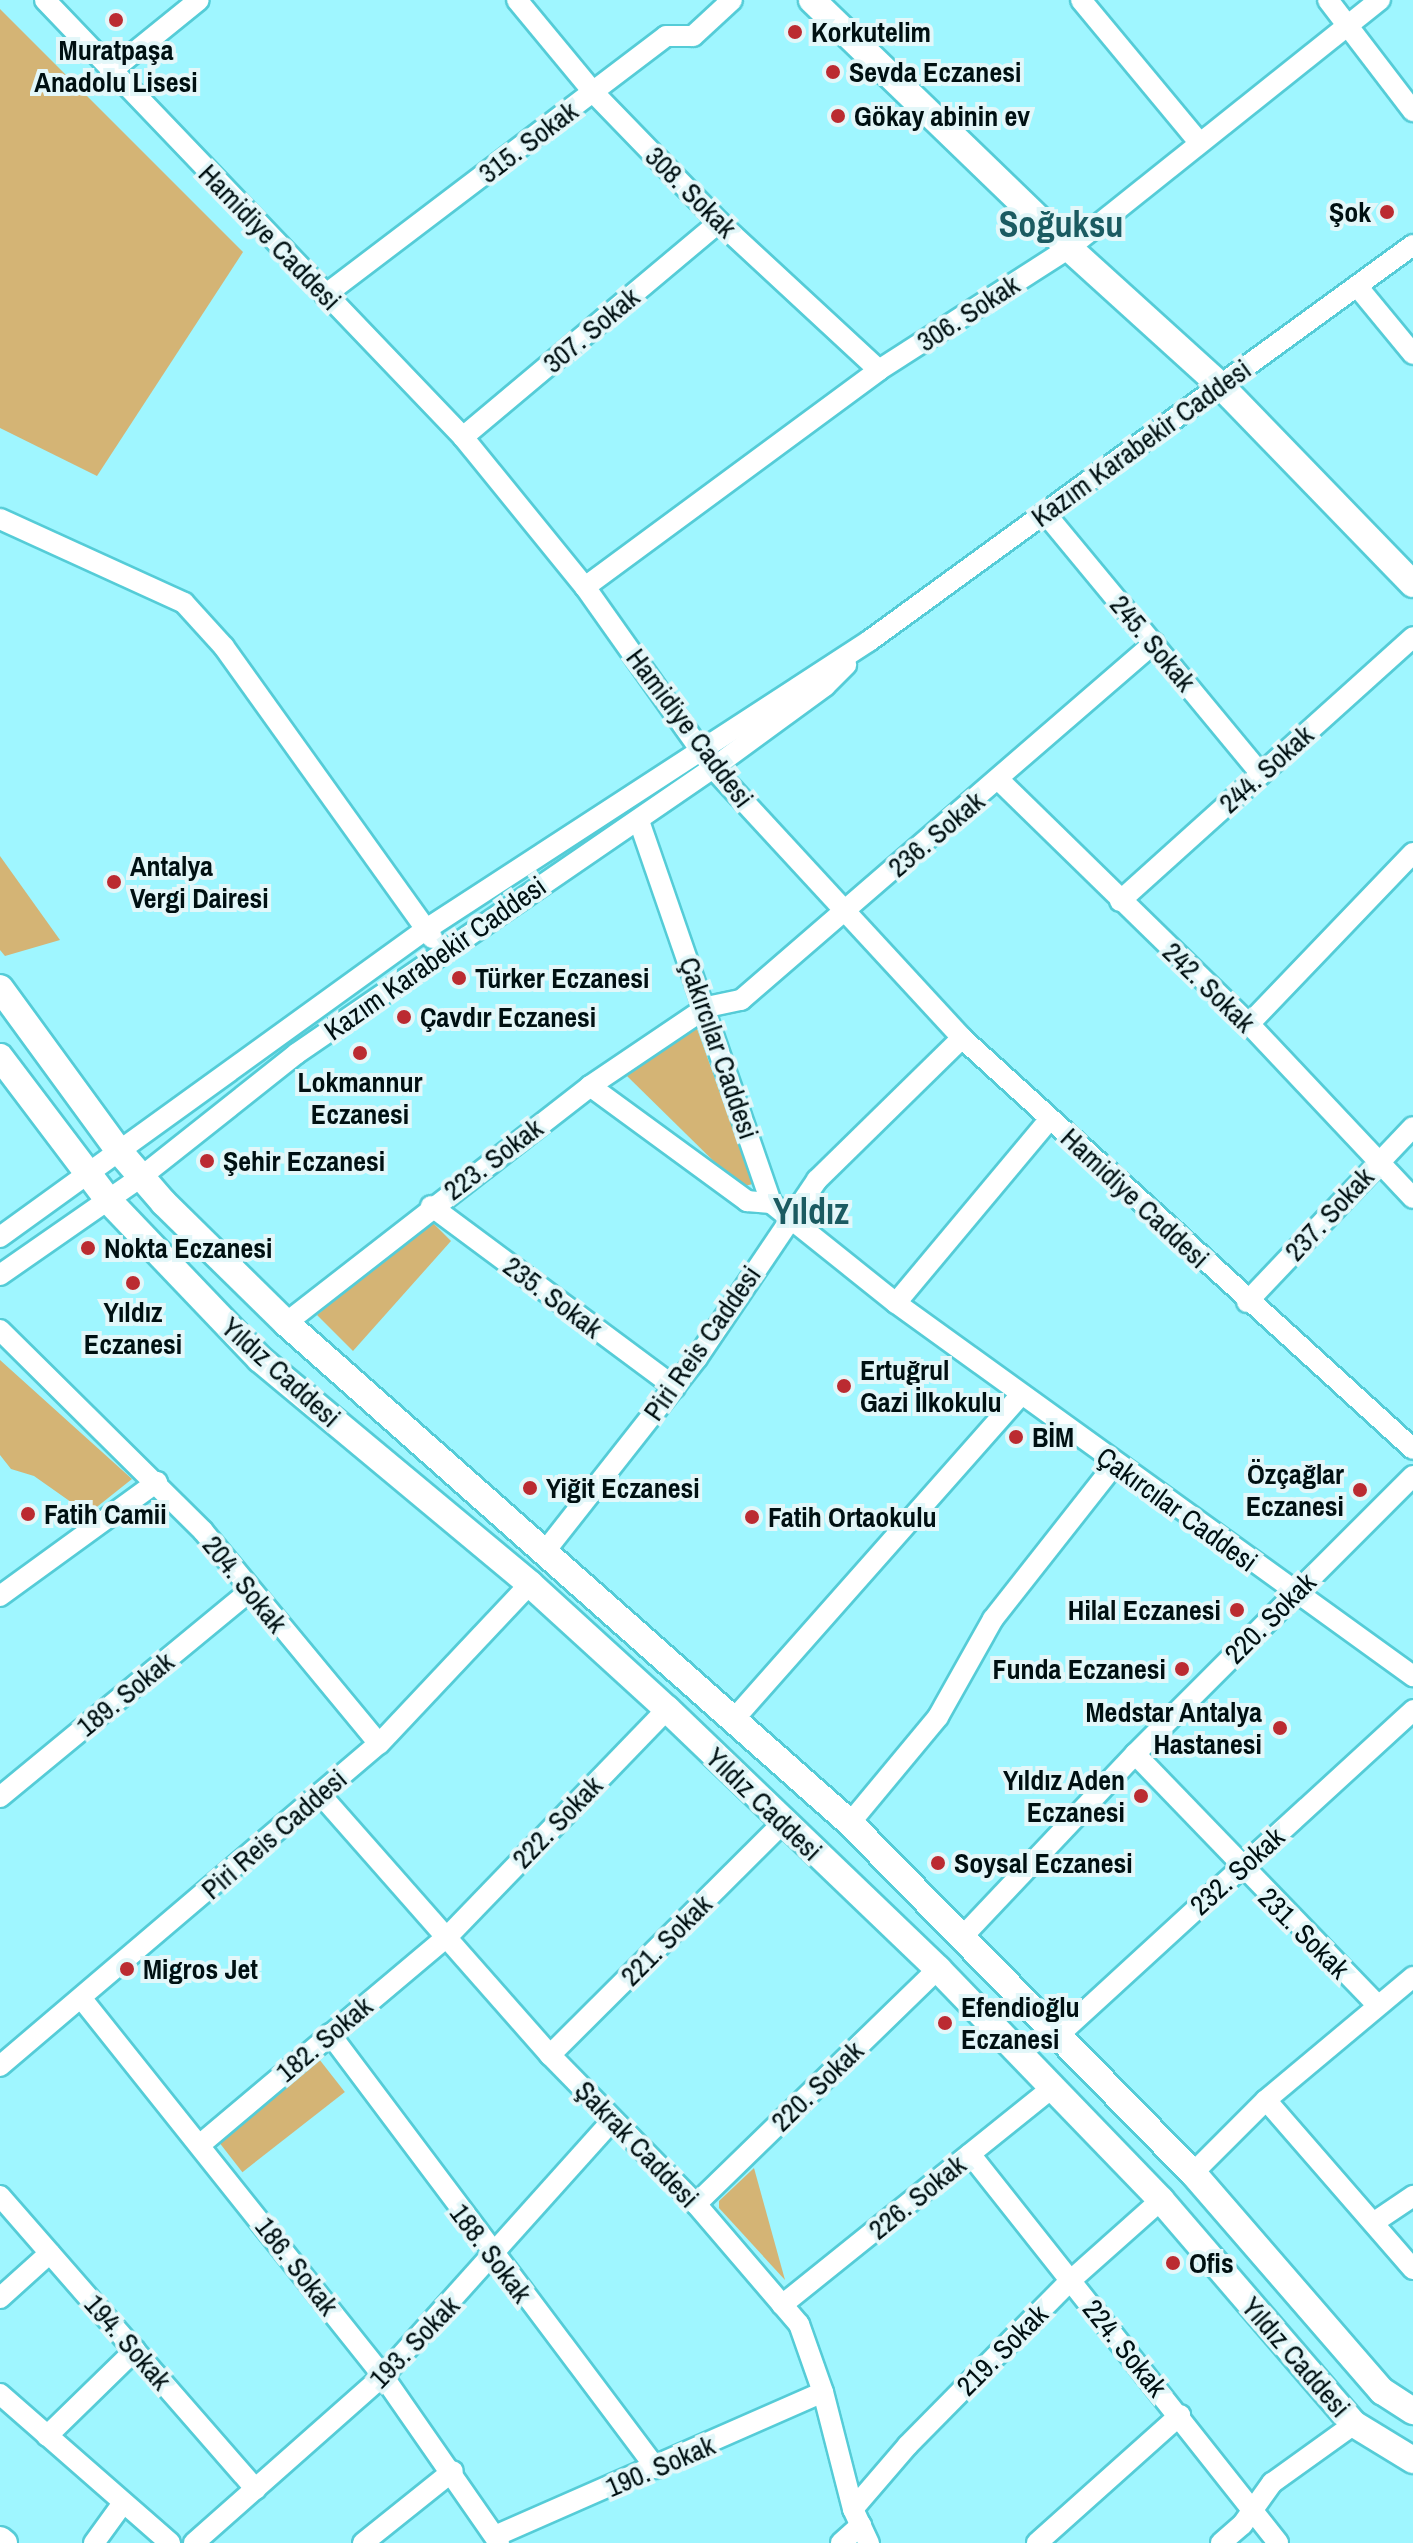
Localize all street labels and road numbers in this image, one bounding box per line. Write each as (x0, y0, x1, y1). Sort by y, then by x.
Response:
street label: 315. Sokak (472, 94, 584, 190)
street label: 308. Sokak (639, 140, 743, 244)
street label: Hamidiye Caddesi (192, 157, 348, 317)
street label: 306. Sokak (911, 268, 1025, 358)
street label: 307. Sokak (536, 280, 646, 380)
street label: Kazım Karabekir Caddesi (1025, 352, 1257, 534)
street label: 245. Sokak (1103, 588, 1203, 698)
street label: Hamidiye Caddesi (619, 642, 761, 814)
street label: 244. Sokak (1212, 718, 1320, 820)
street label: 236. Sokak (881, 784, 991, 884)
street label: Kazım Karabekir Caddesi (318, 869, 552, 1047)
street label: 242. Sokak (1156, 935, 1262, 1039)
street label: Çakırcılar Caddesi (672, 953, 766, 1143)
street label: 223. Sokak (437, 1111, 549, 1207)
street label: Hamidiye Caddesi (1054, 1121, 1216, 1275)
street label: 237. Sokak (1278, 1161, 1380, 1267)
street label: 235. Sokak (497, 1249, 609, 1345)
street label: Piri Reis Caddesi (636, 1259, 768, 1427)
street label: Yıldız Caddesi (215, 1310, 347, 1434)
street label: Çakırcılar Caddesi (1090, 1440, 1264, 1578)
street label: 204. Sokak (196, 1529, 294, 1639)
street label: 220. Sokak (1218, 1566, 1322, 1670)
street label: 189. Sokak (70, 1645, 180, 1743)
street label: Yıldız Caddesi (699, 1740, 829, 1868)
street label: Piri Reis Caddesi (195, 1762, 353, 1906)
street label: 222. Sokak (505, 1769, 609, 1875)
street label: 232. Sokak (1183, 1820, 1291, 1922)
street label: 231. Sokak (1252, 1881, 1356, 1985)
street label: 221. Sokak (614, 1888, 718, 1992)
street label: 182. Sokak (269, 1989, 379, 2089)
street label: 220. Sokak (764, 2034, 870, 2138)
street label: Şakrak Caddesi (568, 2074, 706, 2214)
street label: 226. Sokak (862, 2148, 972, 2246)
street label: 188. Sokak (443, 2197, 539, 2309)
street label: 186. Sokak (248, 2210, 346, 2322)
street label: 194. Sokak (78, 2288, 178, 2396)
street label: 193. Sokak (362, 2289, 466, 2395)
street label: Yıldız Caddesi (1235, 2290, 1357, 2424)
street label: 224. Sokak (1076, 2293, 1174, 2403)
street label: 219. Sokak (950, 2298, 1054, 2402)
street label: 190. Sokak (601, 2428, 719, 2504)

